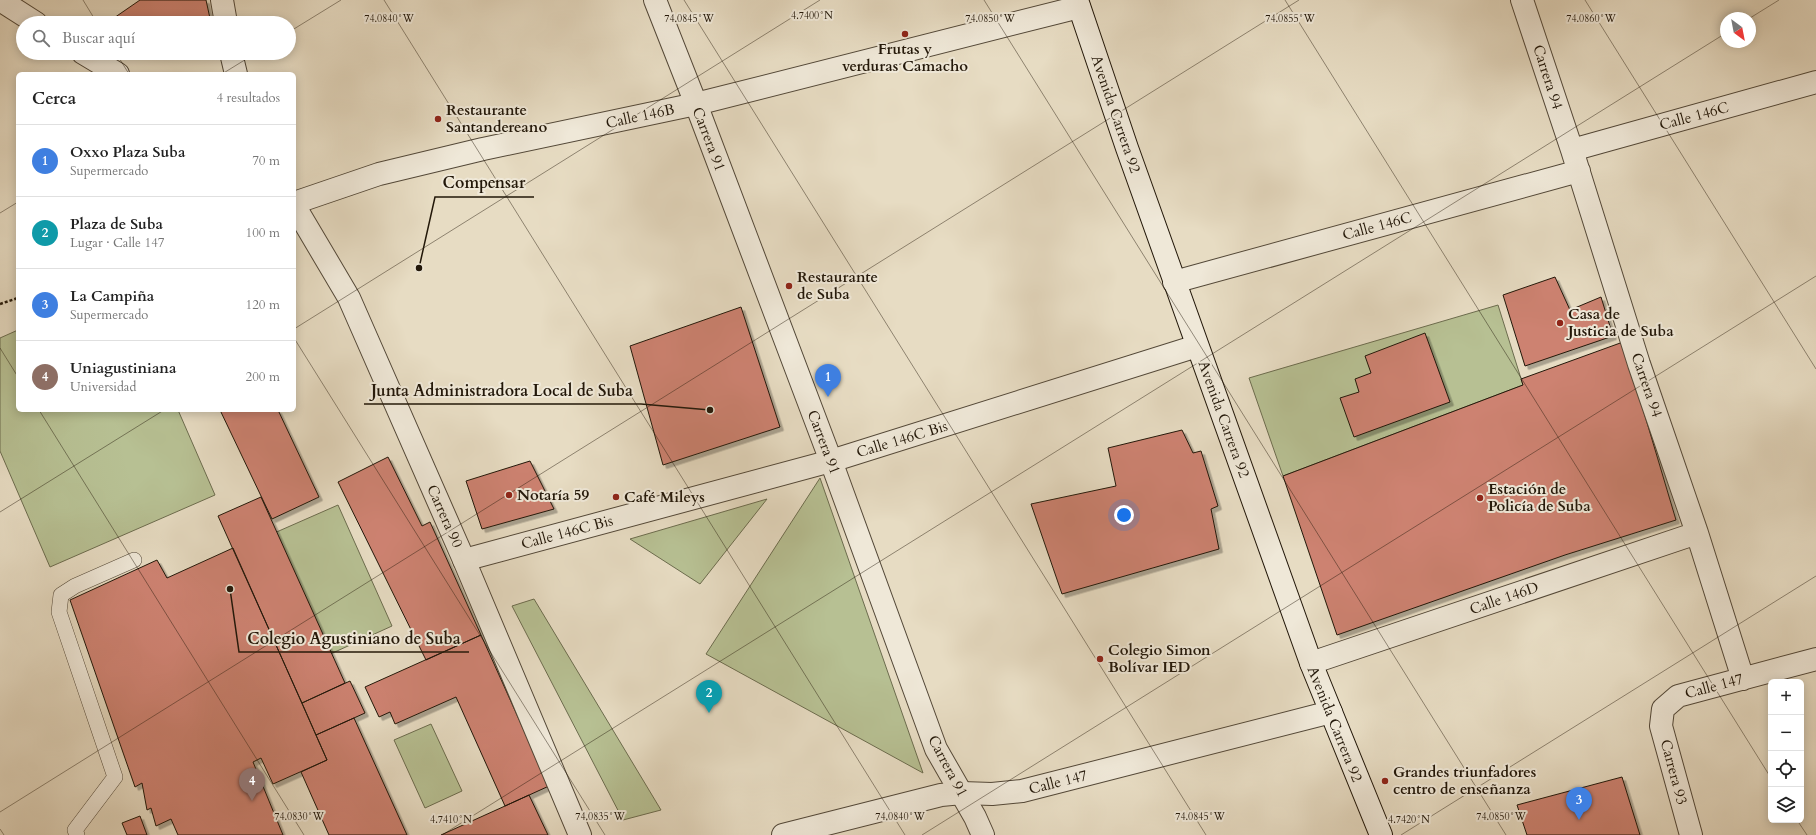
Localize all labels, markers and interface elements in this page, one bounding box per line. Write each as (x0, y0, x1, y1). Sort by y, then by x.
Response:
text: 4.7400°N (791, 9, 833, 23)
text: 74.0840°W (364, 12, 415, 26)
text: 74.0845°W (664, 12, 715, 26)
text: 74.0850°W (965, 12, 1016, 26)
text: 74.0855°W (1265, 12, 1316, 26)
text: 74.0860°W (1566, 12, 1617, 26)
north arrow (1720, 12, 1756, 48)
search box (16, 16, 296, 60)
icon: search (30, 27, 52, 49)
text: Buscar aquí (62, 28, 135, 48)
marker: Frutas y verduras Camacho (900, 29, 910, 39)
place label: Frutas y verduras Camacho (842, 39, 968, 76)
street label: Carrera 94 (1528, 42, 1568, 112)
street label: Avenida Carrera 92 (1086, 52, 1146, 176)
text: Cerca (32, 87, 76, 110)
text: 4 resultados (216, 89, 280, 107)
street label: Calle 146C (1657, 97, 1731, 135)
street label: Calle 146B (604, 99, 676, 133)
place label: Restaurante Santandereano (446, 100, 547, 137)
street label: Carrera 91 (688, 104, 730, 174)
marker: Restaurante Santandereano (433, 114, 443, 124)
text: Oxxo Plaza Suba (70, 142, 185, 162)
text: 1 (42, 152, 48, 170)
text: 70 m (252, 152, 280, 170)
text: Supermercado (70, 162, 148, 180)
callout: Compensar (435, 169, 534, 197)
text: Compensar (443, 172, 526, 194)
street label: Calle 146C (1340, 207, 1414, 245)
text: Plaza de Suba (70, 214, 163, 234)
text: 2 (42, 224, 48, 242)
text: 100 m (246, 224, 280, 242)
text: Lugar · Calle 147 (70, 234, 164, 252)
place label: Restaurante de Suba (797, 267, 878, 304)
marker: Restaurante de Suba (784, 281, 794, 291)
text: La Campiña (70, 286, 154, 306)
text: 3 (42, 296, 48, 314)
text: 120 m (246, 296, 280, 314)
place label: Casa de Justicia de Suba (1566, 304, 1674, 341)
text: Supermercado (70, 306, 148, 324)
marker: Casa de Justicia de Suba (1555, 318, 1565, 328)
street label: Carrera 94 (1627, 350, 1667, 420)
text: Uniagustiniana (70, 358, 176, 378)
street label: Avenida Carrera 92 (1194, 358, 1255, 481)
pin: 1 (815, 364, 841, 397)
text: 4 (42, 368, 48, 386)
text: 200 m (246, 368, 280, 386)
callout: Junta Administradora Local de Suba (364, 376, 641, 404)
text: Universidad (70, 378, 136, 396)
text: Junta Administradora Local de Suba (369, 380, 633, 402)
street label: Carrera 91 (803, 407, 845, 477)
street label: Calle 146C Bis (854, 416, 950, 462)
place label: Estación de Policía de Suba (1488, 479, 1591, 516)
street label: Carrera 90 (422, 481, 468, 551)
place label: Notaría 59 (517, 485, 589, 505)
place label: Café Mileys (624, 487, 705, 507)
marker: Notaría 59 (504, 490, 514, 500)
marker: Café Mileys (611, 492, 621, 502)
marker: Estación de Policía de Suba (1475, 493, 1485, 503)
your location (1114, 505, 1134, 525)
street label: Calle 146C Bis (519, 510, 615, 554)
street label: Calle 146D (1467, 577, 1541, 619)
callout: Colegio Agustiniano de Suba (239, 624, 469, 652)
text: Colegio Agustiniano de Suba (247, 628, 461, 650)
place label: Colegio Simon Bolívar IED (1108, 640, 1211, 677)
marker: Colegio Simon Bolívar IED (1095, 654, 1105, 664)
street label: Avenida Carrera 92 (1303, 663, 1367, 785)
street label: Calle 147 (1683, 669, 1746, 703)
map controls (1768, 679, 1804, 823)
button: + (1768, 679, 1804, 715)
pin: 2 (696, 680, 722, 713)
button: − (1768, 715, 1804, 751)
street label: Carrera 91 (923, 732, 973, 800)
street label: Carrera 93 (1656, 737, 1692, 807)
button: locate (1768, 751, 1804, 787)
place label: Grandes triunfadores centro de enseñanza (1393, 762, 1536, 799)
street label: Calle 147 (1027, 765, 1090, 799)
pin: 4 (239, 768, 265, 801)
marker: Grandes triunfadores centro de enseñanza (1380, 776, 1390, 786)
pin: 3 (1566, 787, 1592, 820)
button: layers (1768, 787, 1804, 823)
text: 74.0830°W (274, 810, 325, 824)
text: 74.0835°W (575, 810, 626, 824)
text: 74.0840°W (875, 810, 926, 824)
text: 74.0845°W (1175, 810, 1226, 824)
text: 74.0850°W (1476, 810, 1527, 824)
text: 4.7410°N (430, 813, 472, 827)
text: 4.7420°N (1388, 813, 1430, 827)

